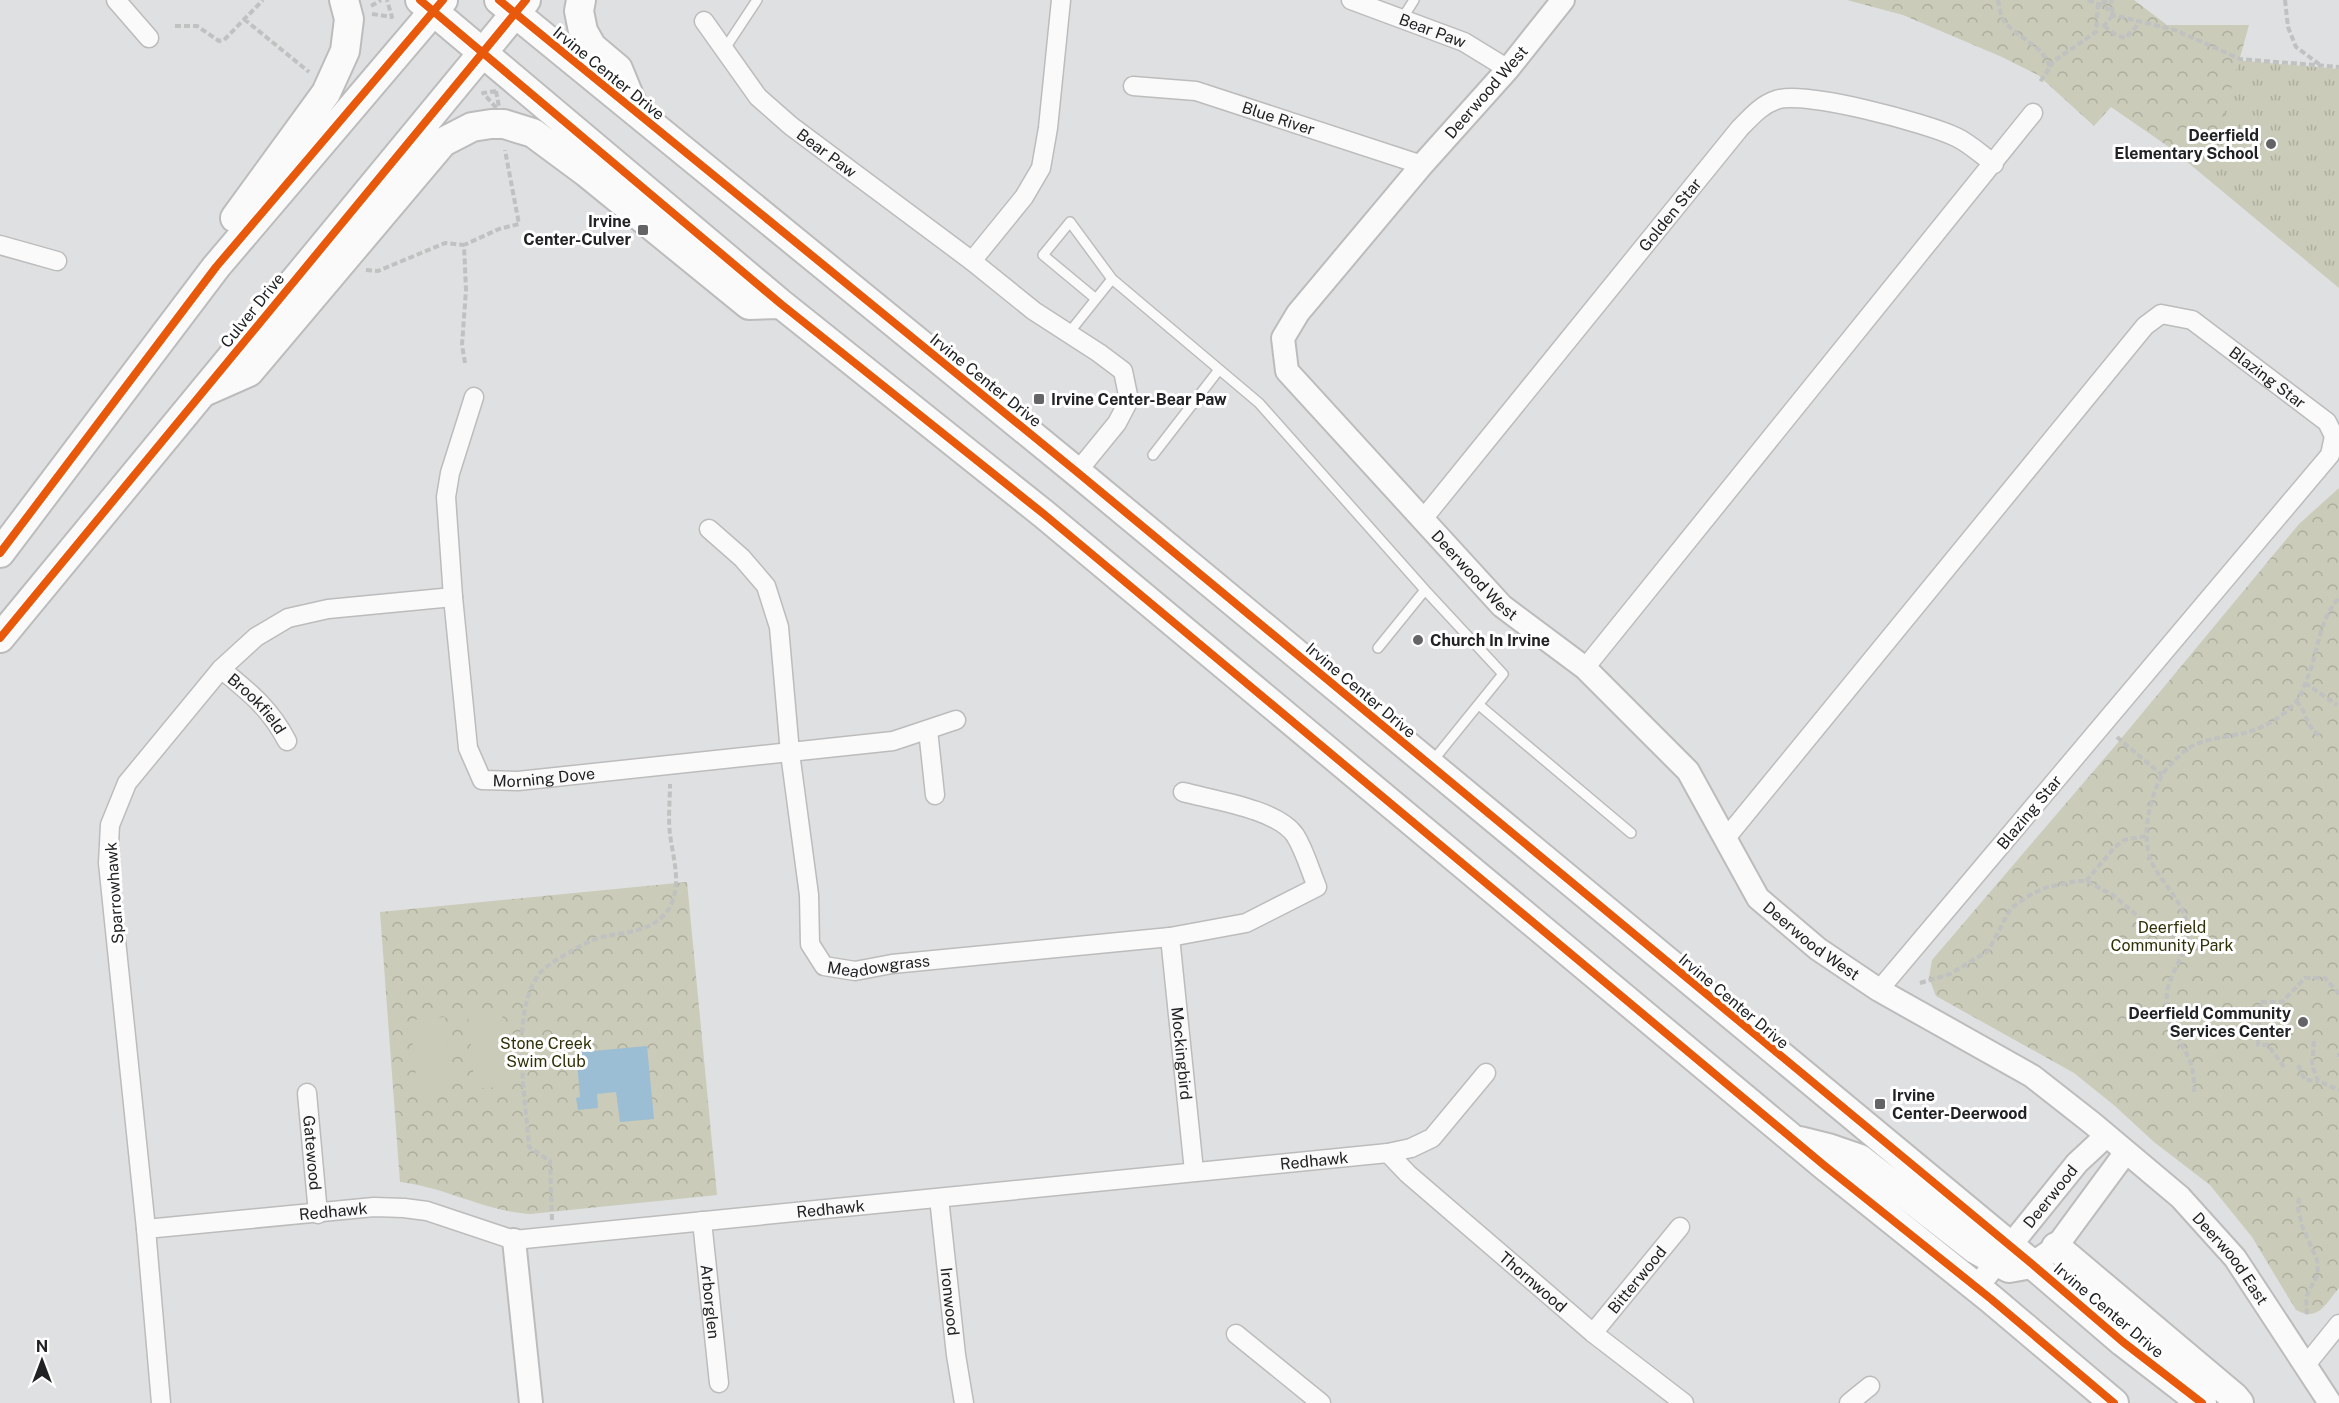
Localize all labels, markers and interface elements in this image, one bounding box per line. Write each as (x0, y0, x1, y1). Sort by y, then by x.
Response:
street label: Bear Paw (1396, 10, 1469, 52)
street label: Irvine Center Drive (549, 23, 668, 124)
street label: Deerwood West (1441, 42, 1532, 143)
street label: Blue River (1240, 98, 1317, 139)
street label: Bear Paw (793, 125, 861, 182)
place label: Deerfield Elementary School (2114, 126, 2259, 163)
marker: Deerfield Elementary School (2264, 137, 2278, 151)
street label: Golden Star (1635, 174, 1706, 255)
place label: Irvine Center-Culver (523, 212, 631, 249)
marker: Irvine Center-Culver (636, 223, 650, 237)
street label: Culver Drive (217, 269, 288, 351)
street label: Irvine Center Drive (926, 330, 1045, 431)
street label: Blazing Star (2225, 343, 2309, 413)
place label: Irvine Center-Bear Paw (1051, 390, 1227, 409)
marker: Irvine Center-Bear Paw (1032, 392, 1046, 406)
street label: Deerwood West (1427, 526, 1521, 624)
place label: Church In Irvine (1430, 631, 1550, 650)
marker: Church In Irvine (1411, 633, 1425, 647)
street label: Irvine Center Drive (1302, 639, 1420, 742)
street label: Brookfield (224, 670, 290, 738)
street label: Morning Dove (492, 764, 596, 791)
street label: Blazing Star (1993, 771, 2066, 853)
street label: Sparrowhawk (101, 841, 128, 945)
street label: Deerwood West (1759, 898, 1863, 984)
park label: Deerfield Community Park (2110, 918, 2234, 955)
street label: Irvine Center Drive (1675, 950, 1793, 1053)
street label: Meadowgrass (826, 951, 931, 982)
place label: Deerfield Community Services Center (2128, 1004, 2291, 1041)
street label: Mockingbird (1167, 1006, 1196, 1101)
marker: Deerfield Community Services Center (2296, 1015, 2310, 1029)
park label: Stone Creek Swim Club (500, 1034, 592, 1071)
place label: Irvine Center-Deerwood (1892, 1086, 2027, 1123)
marker: Irvine Center-Deerwood (1873, 1097, 1887, 1111)
street label: Gatewood (299, 1114, 325, 1191)
street label: Redhawk (1279, 1148, 1349, 1174)
street label: Deerwood (2019, 1161, 2082, 1232)
street label: Redhawk (795, 1196, 866, 1222)
street label: Redhawk (298, 1199, 368, 1224)
street label: Deerwood East (2188, 1208, 2272, 1308)
street label: Bitterwood (1604, 1242, 1670, 1318)
street label: Thornwood (1495, 1248, 1570, 1316)
street label: Irvine Center Drive (2050, 1259, 2168, 1362)
street label: Arborglen (697, 1263, 723, 1340)
street label: Ironwood (937, 1266, 963, 1337)
north arrow (12, 1331, 72, 1391)
text: N (36, 1337, 48, 1356)

